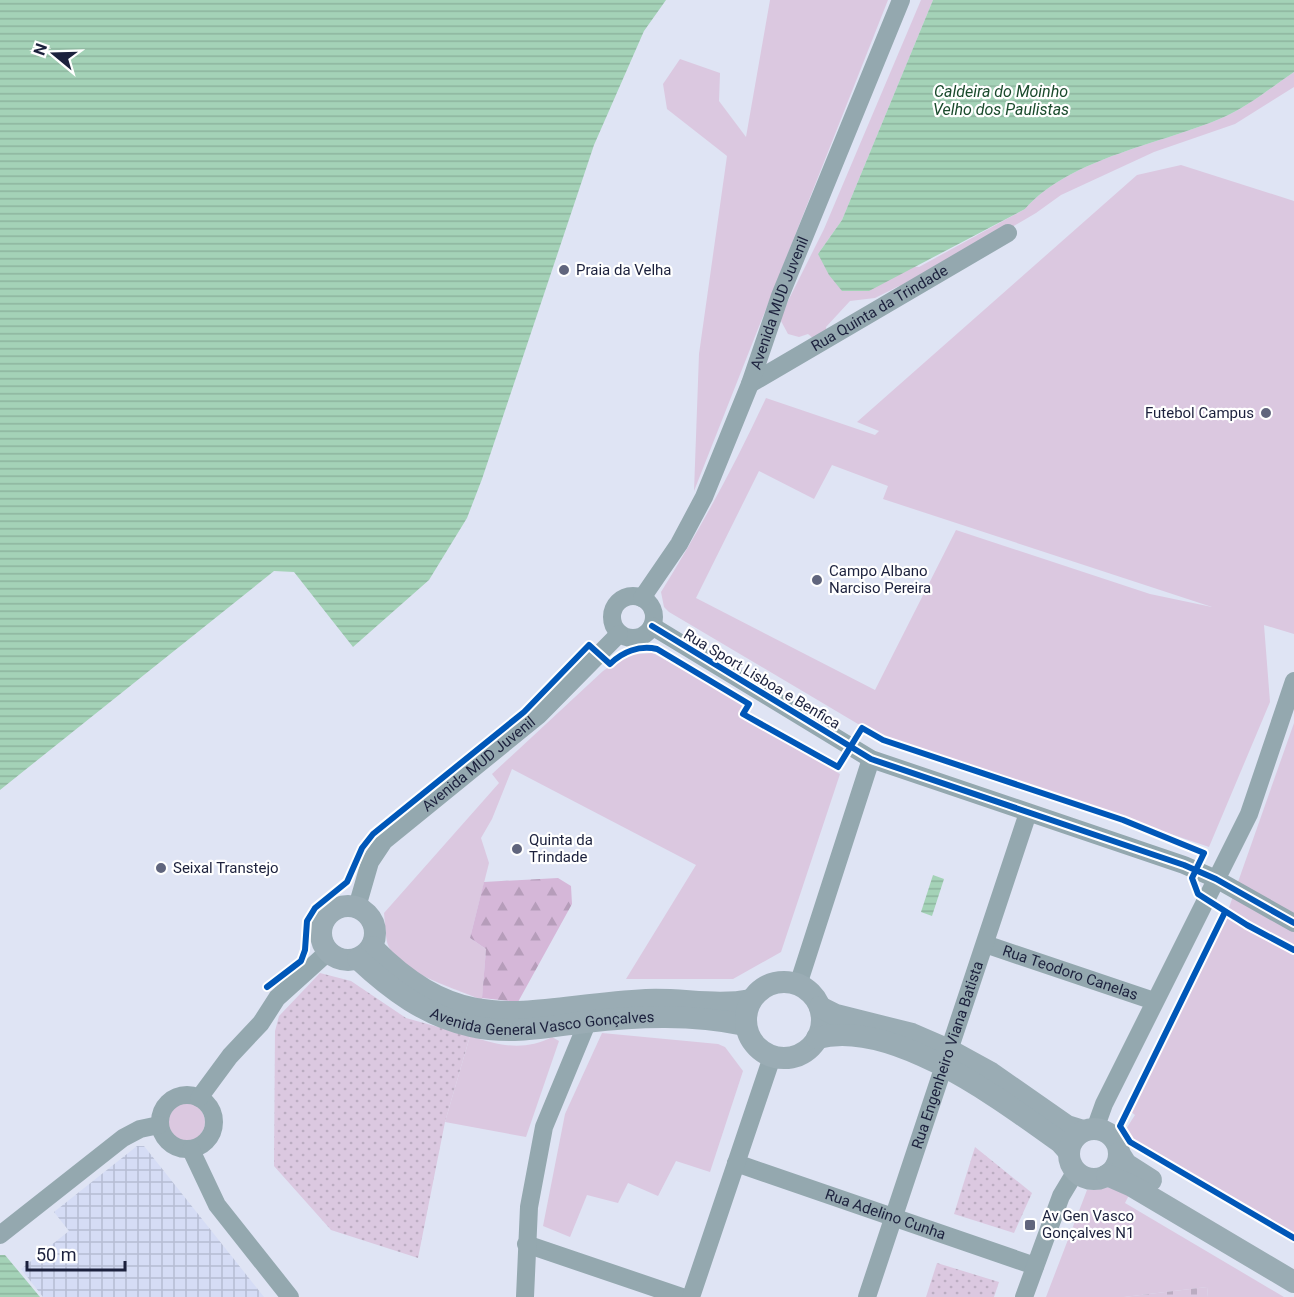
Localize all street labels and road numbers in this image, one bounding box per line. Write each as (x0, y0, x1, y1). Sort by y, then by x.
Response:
street label: Avenida MUD Juvenil (747, 234, 812, 372)
street label: Rua Quinta da Trindade (808, 261, 951, 355)
street label: Rua Sport Lisboa e Benfica (681, 625, 843, 733)
street label: Avenida MUD Juvenil (418, 713, 539, 815)
street label: Rua Teodoro Canelas (1000, 942, 1140, 1004)
street label: Rua Engenheiro Viana Batista (908, 959, 987, 1151)
street label: Avenida General Vasco Gonçalves (427, 1004, 655, 1039)
street label: Rua Adelino Cunha (823, 1185, 948, 1244)

